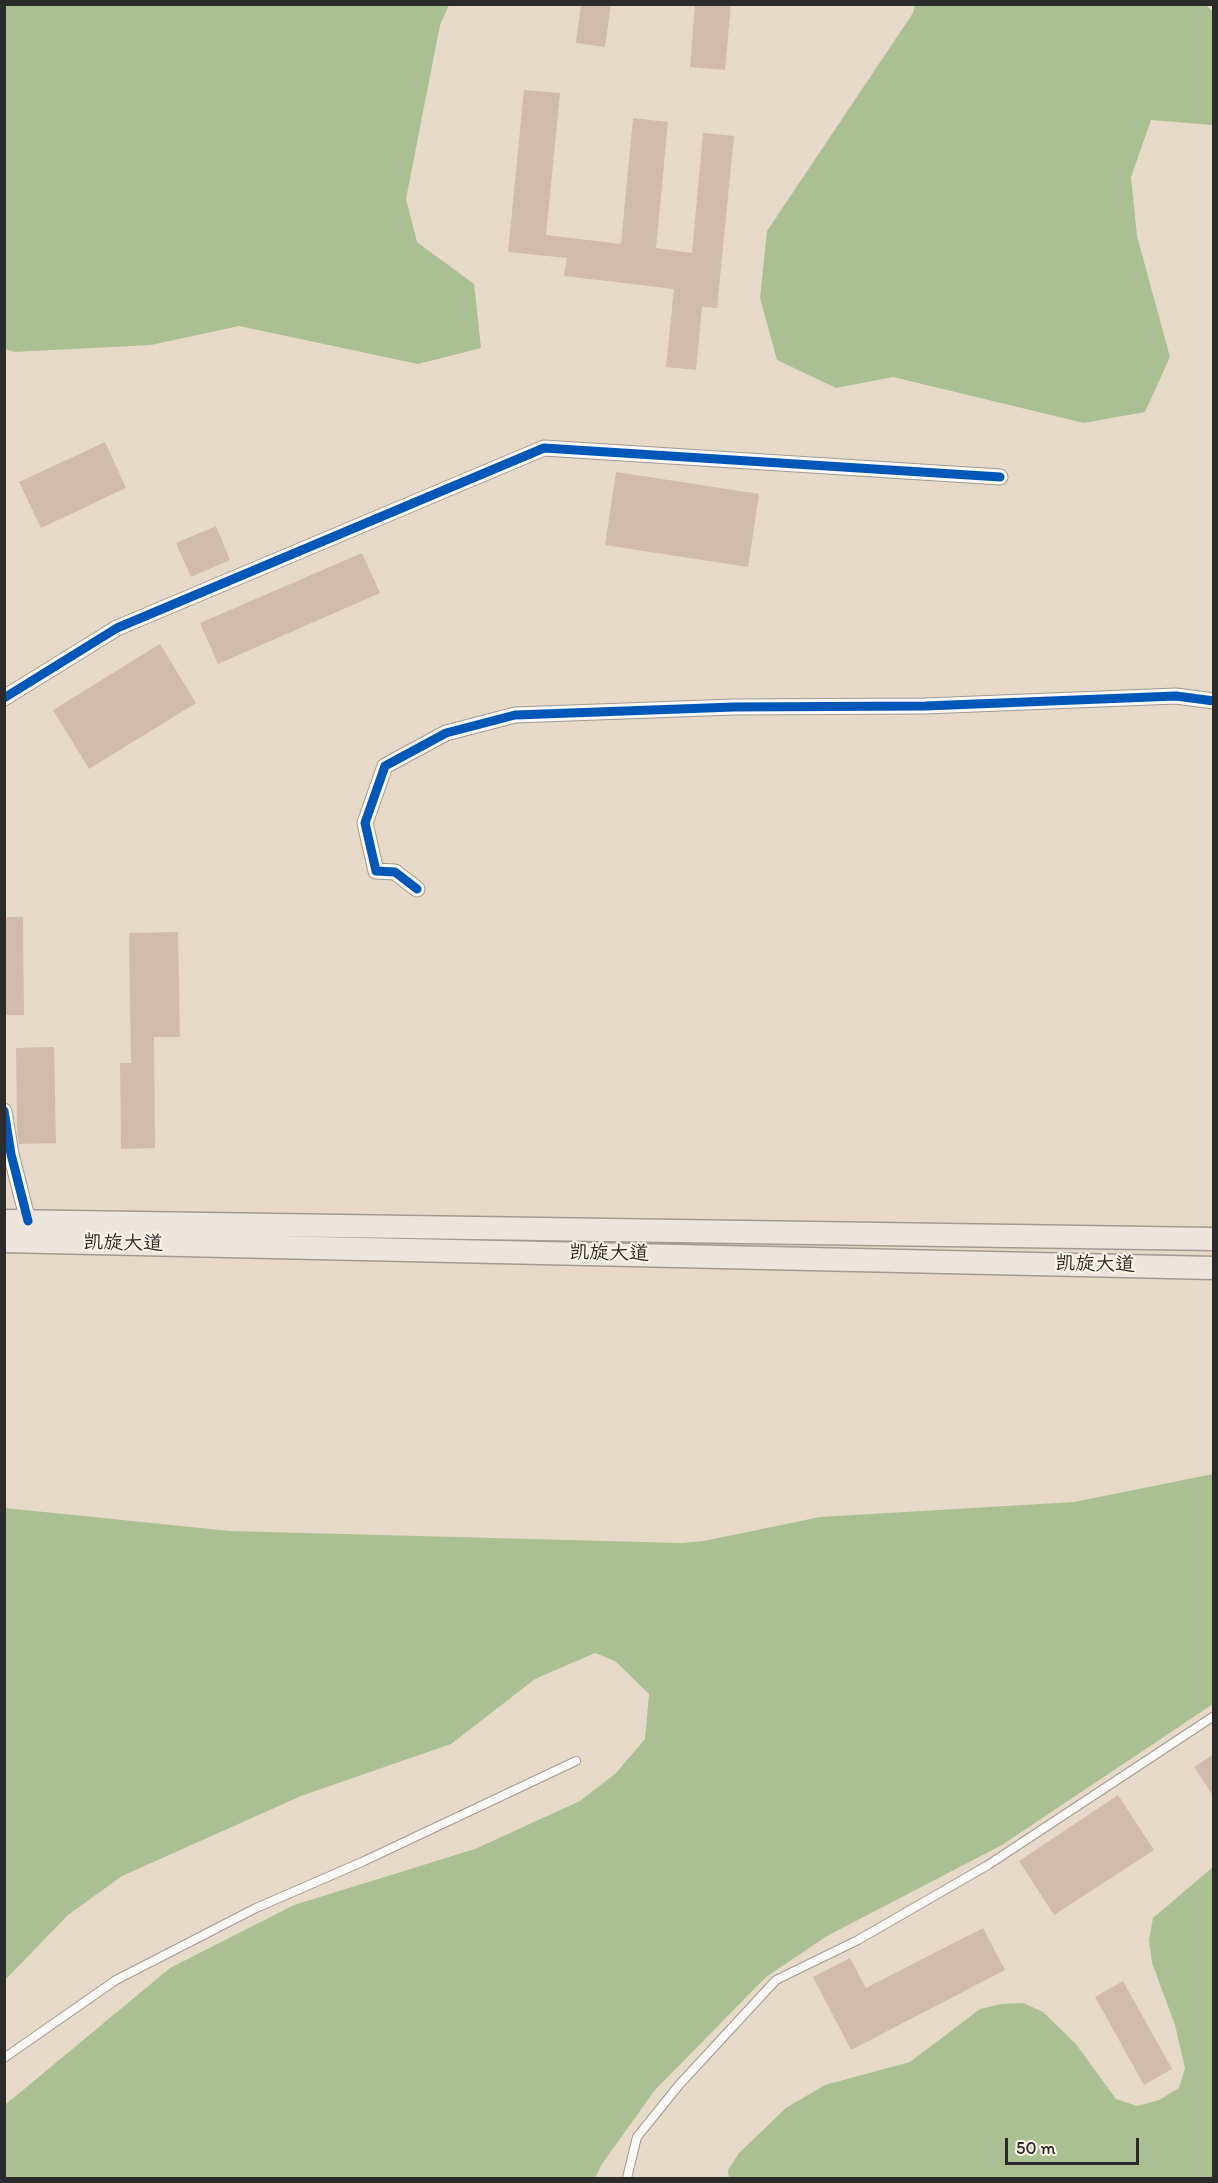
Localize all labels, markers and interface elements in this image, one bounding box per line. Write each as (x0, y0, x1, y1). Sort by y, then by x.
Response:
street label: 凯旋大道 (83, 1231, 163, 1257)
street label: 凯旋大道 (569, 1241, 649, 1267)
street label: 凯旋大道 (1055, 1252, 1135, 1278)
scale bar (1008, 2126, 1142, 2164)
text: 50 m (1016, 2137, 1056, 2159)

